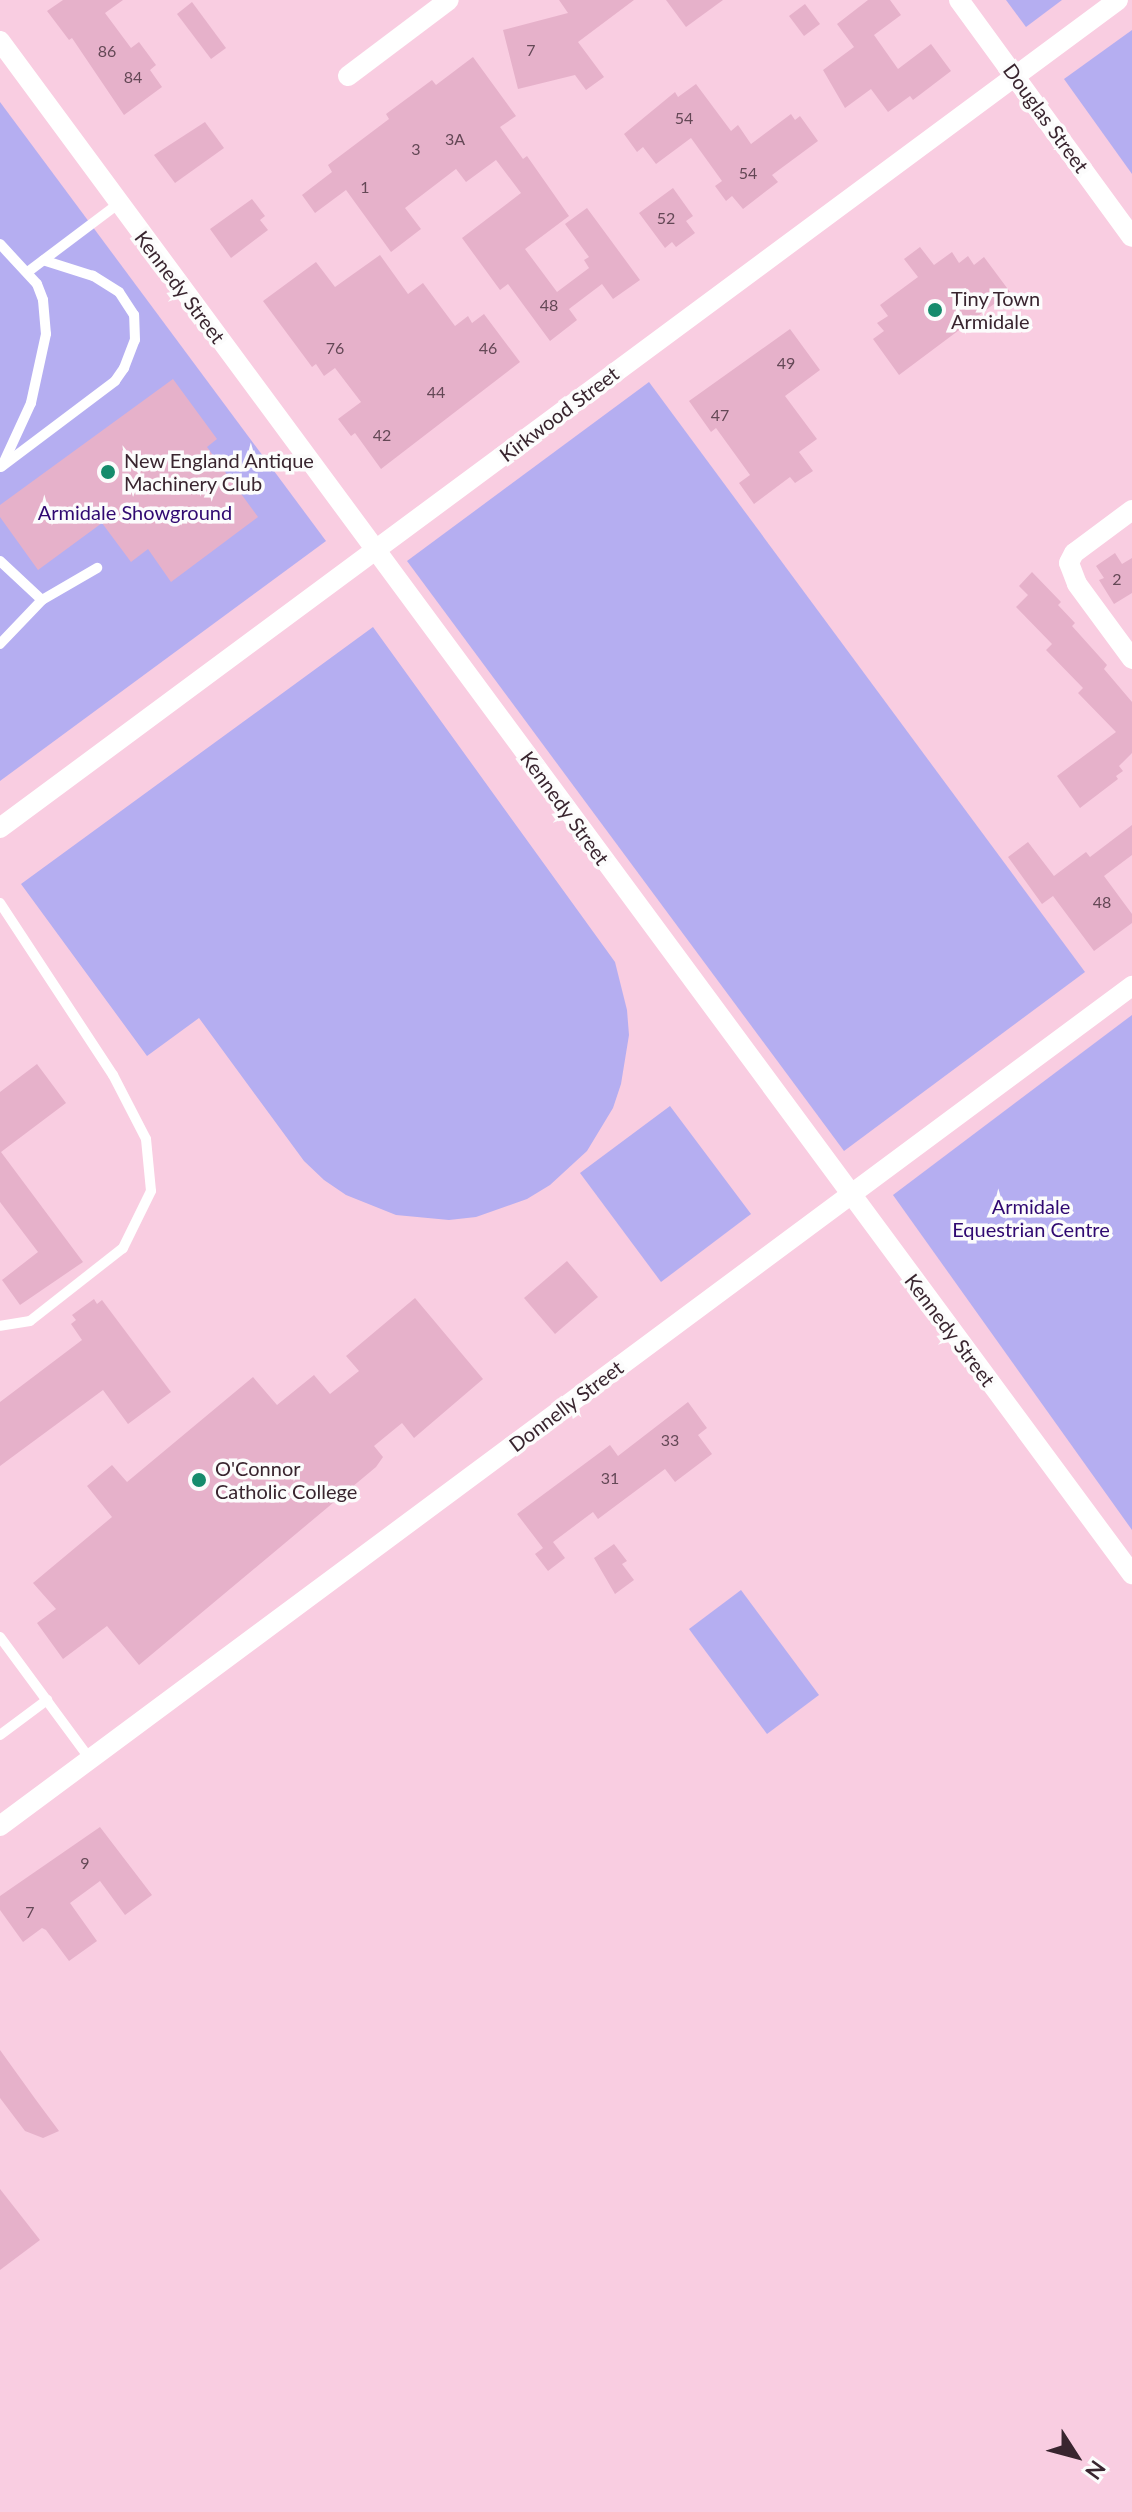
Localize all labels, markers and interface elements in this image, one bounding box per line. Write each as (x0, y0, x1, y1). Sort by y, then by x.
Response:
house number: 7 (526, 40, 536, 60)
house number: 86 (98, 41, 116, 61)
street label: Douglas Street (998, 59, 1094, 177)
house number: 84 (124, 67, 142, 87)
house number: 54 (675, 108, 693, 128)
house number: 3A (445, 129, 465, 149)
house number: 3 (411, 139, 421, 159)
house number: 54 (739, 163, 757, 183)
house number: 1 (360, 177, 370, 197)
house number: 52 (657, 208, 675, 228)
street label: Kennedy Street (130, 226, 230, 348)
place label: Tiny Town Armidale (951, 286, 1041, 333)
house number: 48 (540, 295, 558, 315)
marker: Tiny Town Armidale (926, 301, 944, 319)
house number: 76 (326, 338, 344, 358)
house number: 46 (479, 338, 497, 358)
house number: 49 (777, 353, 795, 373)
street label: Kirkwood Street (495, 361, 623, 467)
house number: 44 (427, 382, 445, 402)
house number: 47 (711, 405, 729, 425)
house number: 42 (373, 425, 391, 445)
place label: New England Antique Machinery Club (124, 448, 315, 495)
marker: New England Antique Machinery Club (99, 463, 117, 481)
park label: Armidale Showground (38, 500, 232, 524)
house number: 2 (1112, 569, 1122, 589)
street label: Kennedy Street (516, 746, 614, 870)
house number: 48 (1093, 892, 1111, 912)
park label: Armidale Equestrian Centre (952, 1194, 1110, 1241)
street label: Kennedy Street (900, 1269, 1000, 1391)
street label: Donnelly Street (504, 1355, 628, 1457)
house number: 33 (661, 1430, 679, 1450)
place label: O'Connor Catholic College (215, 1456, 357, 1503)
house number: 31 (601, 1468, 619, 1488)
marker: O'Connor Catholic College (190, 1471, 208, 1489)
house number: 9 (80, 1853, 90, 1873)
house number: 7 (25, 1902, 35, 1922)
north arrow (1036, 2416, 1116, 2496)
text: N (1080, 2456, 1112, 2485)

